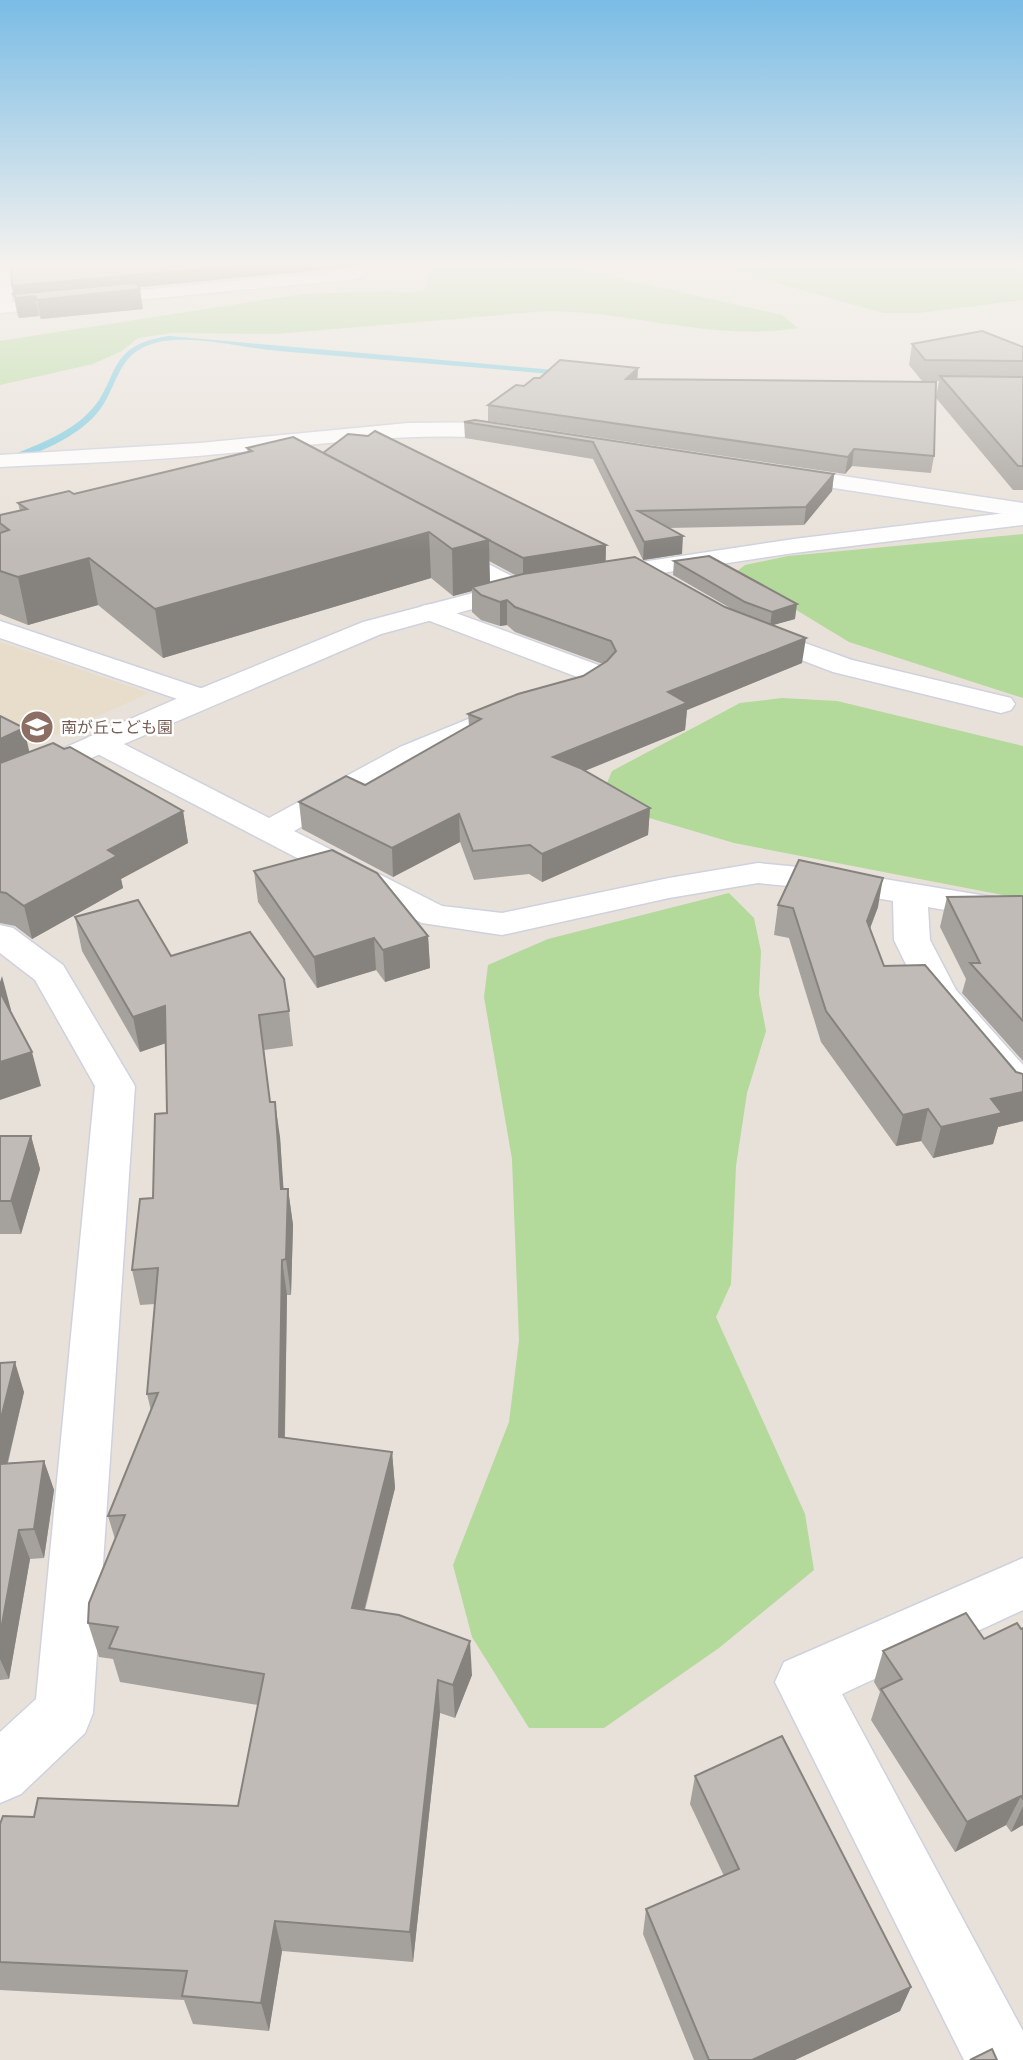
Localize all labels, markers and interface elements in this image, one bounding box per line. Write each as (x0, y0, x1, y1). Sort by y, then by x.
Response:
school or university icon: 南が丘こども園 (18, 708, 56, 746)
place label: 南が丘こども園 (61, 718, 173, 736)

